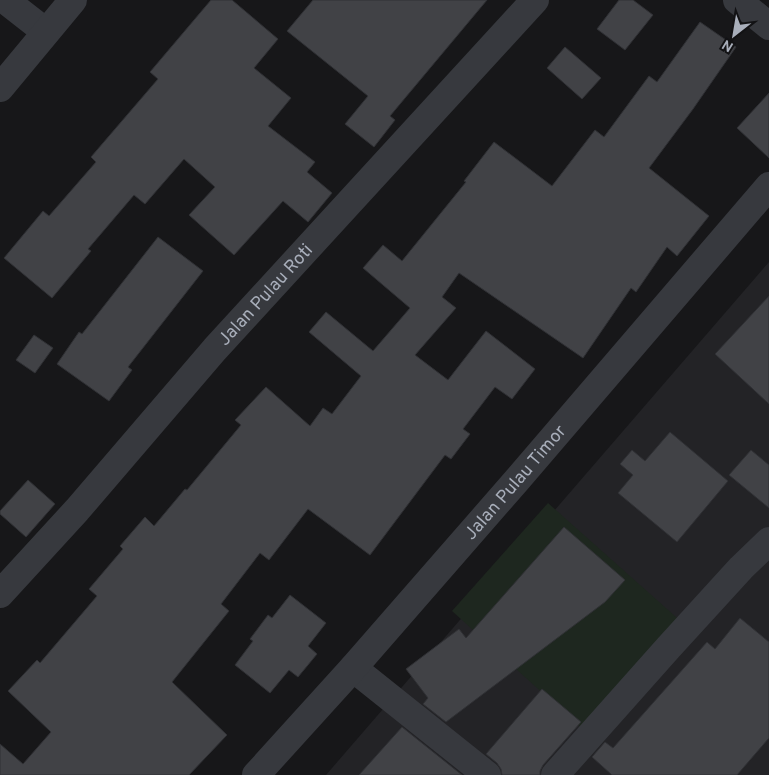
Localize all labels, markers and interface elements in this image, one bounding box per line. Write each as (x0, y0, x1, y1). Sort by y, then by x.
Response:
north arrow (709, 10, 759, 60)
text: N (719, 35, 737, 55)
street label: Jalan Pulau Roti (214, 240, 319, 351)
street label: Jalan Pulau Timor (460, 421, 572, 545)

